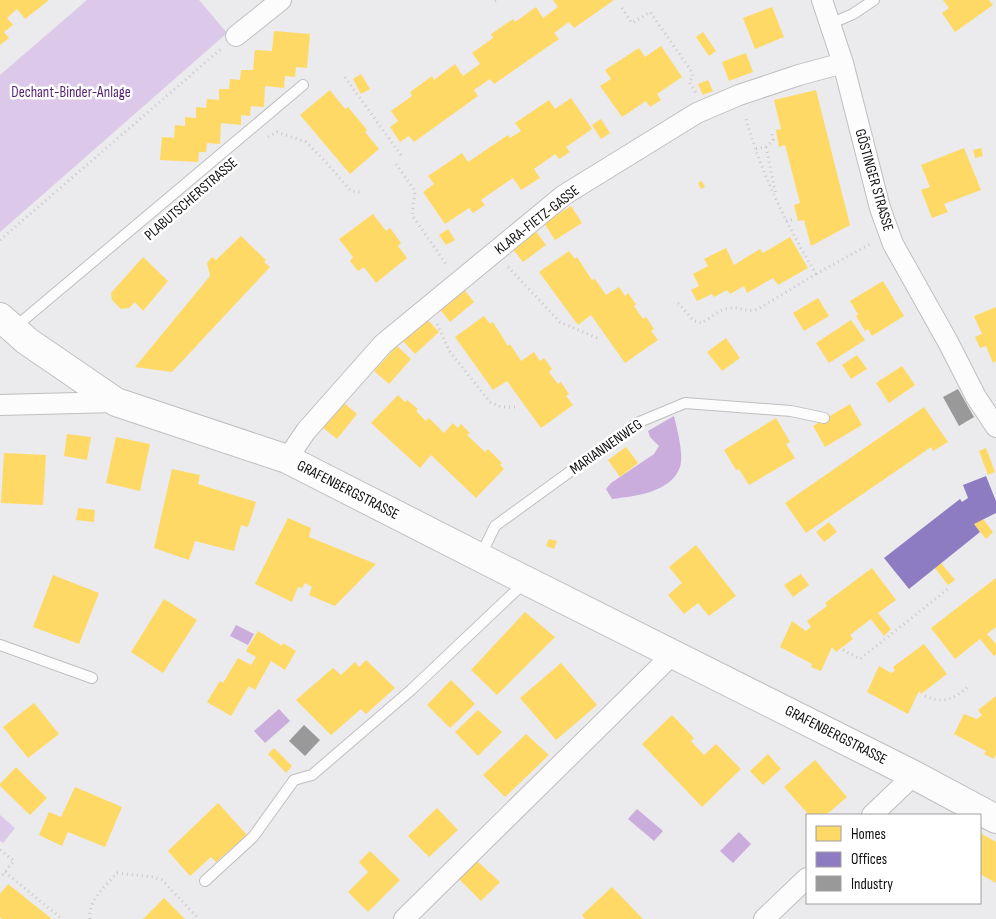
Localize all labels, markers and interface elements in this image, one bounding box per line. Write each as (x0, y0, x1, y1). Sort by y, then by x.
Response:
park label: Dechant-Binder-Anlage (11, 83, 131, 102)
street label: GÖSTINGER STRASSE (850, 127, 898, 233)
street label: PLABUTSCHERSTRASSE (140, 153, 242, 245)
street label: KLARA-FIETZ-GASSE (491, 181, 583, 259)
street label: MARIANNENWEG (566, 415, 646, 479)
street label: GRAFENBERGSTRASSE (294, 456, 402, 524)
street label: GRAFENBERGSTRASSE (782, 701, 890, 769)
legend (806, 814, 981, 904)
text: Homes (851, 825, 886, 844)
text: Offices (851, 850, 887, 869)
text: Industry (851, 875, 893, 894)

